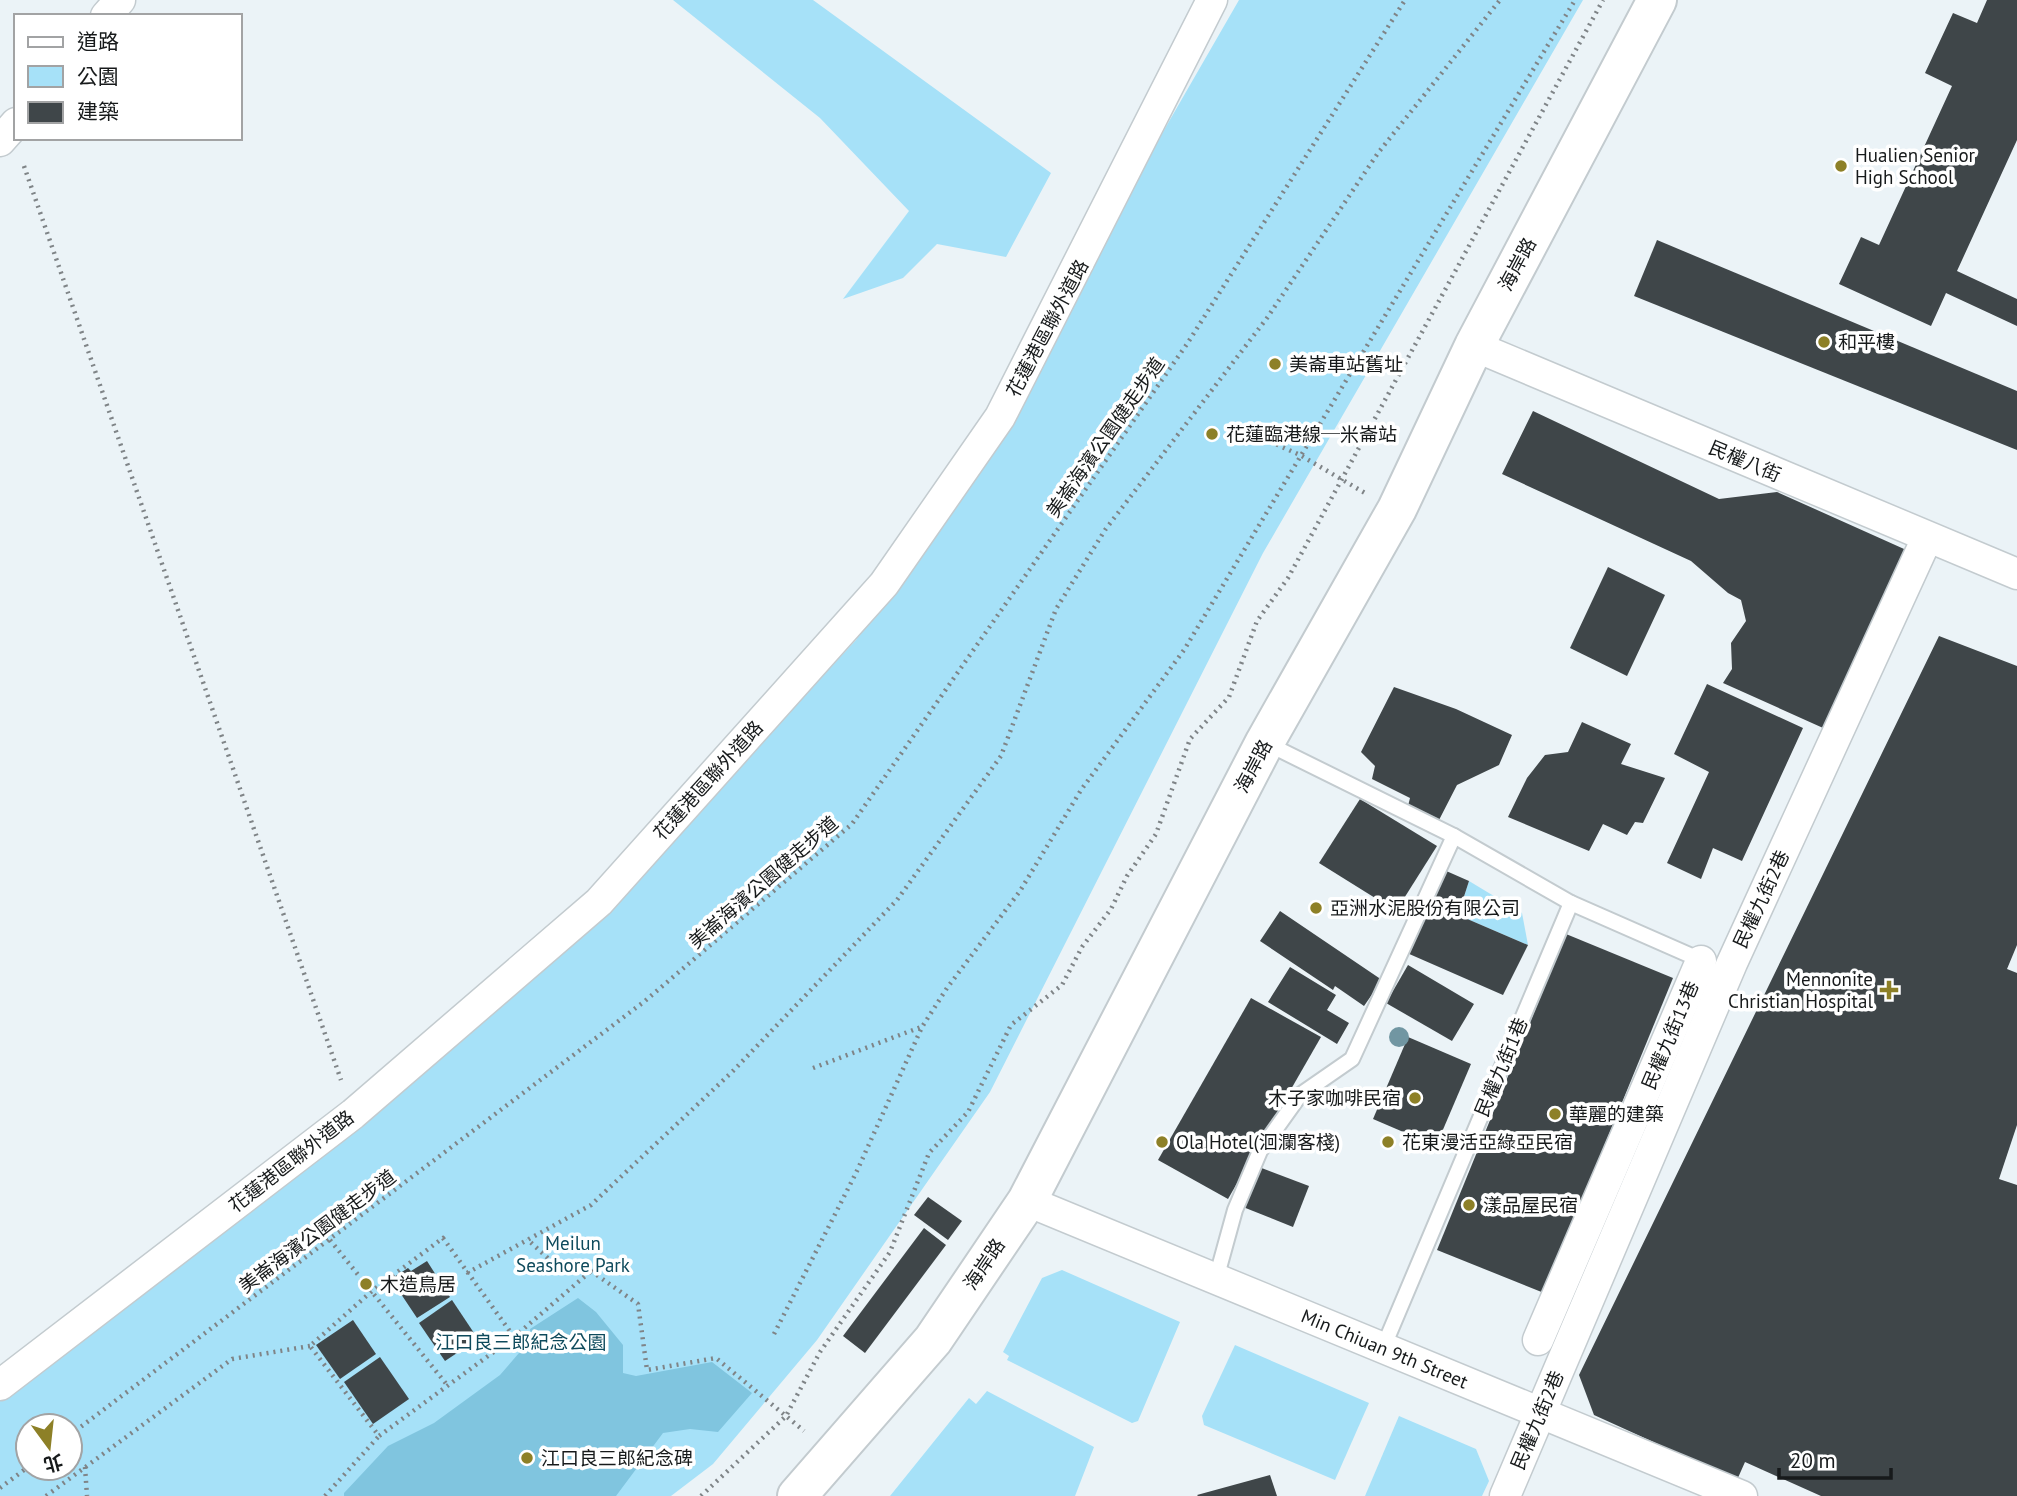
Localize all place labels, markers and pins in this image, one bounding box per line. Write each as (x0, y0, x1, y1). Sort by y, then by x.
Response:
place label: Hualien Senior High School (1855, 143, 1976, 189)
marker: Hualien Senior High School (1833, 158, 1849, 174)
place label: 和平樓 (1838, 330, 1895, 354)
marker: 和平樓 (1816, 334, 1832, 350)
place label: 美崙車站舊址 (1289, 352, 1403, 376)
marker: 美崙車站舊址 (1267, 356, 1283, 372)
place label: 花蓮臨港線─米崙站 (1226, 422, 1397, 446)
marker: 花蓮臨港線─米崙站 (1204, 426, 1220, 442)
place label: 亞洲水泥股份有限公司 (1330, 896, 1520, 920)
marker: 亞洲水泥股份有限公司 (1308, 900, 1324, 916)
place label: Mennonite Christian Hospital (1728, 967, 1873, 1013)
marker: Mennonite Christian Hospital (1879, 980, 1899, 1000)
place label: 木子家咖啡民宿 (1268, 1086, 1401, 1110)
marker: 木子家咖啡民宿 (1407, 1090, 1423, 1106)
place label: 華麗的建築 (1569, 1102, 1664, 1126)
marker: 華麗的建築 (1547, 1106, 1563, 1122)
place label: Ola Hotel(洄瀾客棧) (1176, 1130, 1340, 1154)
place label: 花東漫活亞綠亞民宿 (1402, 1130, 1573, 1154)
marker: Ola Hotel(洄瀾客棧) (1154, 1134, 1170, 1150)
marker: 花東漫活亞綠亞民宿 (1380, 1134, 1396, 1150)
place label: 漾品屋民宿 (1483, 1193, 1578, 1217)
marker: 漾品屋民宿 (1461, 1197, 1477, 1213)
place label: 木造鳥居 (380, 1272, 456, 1296)
marker: 木造鳥居 (358, 1276, 374, 1292)
place label: 江口良三郎紀念碑 (541, 1446, 693, 1470)
marker: 江口良三郎紀念碑 (519, 1450, 535, 1466)

